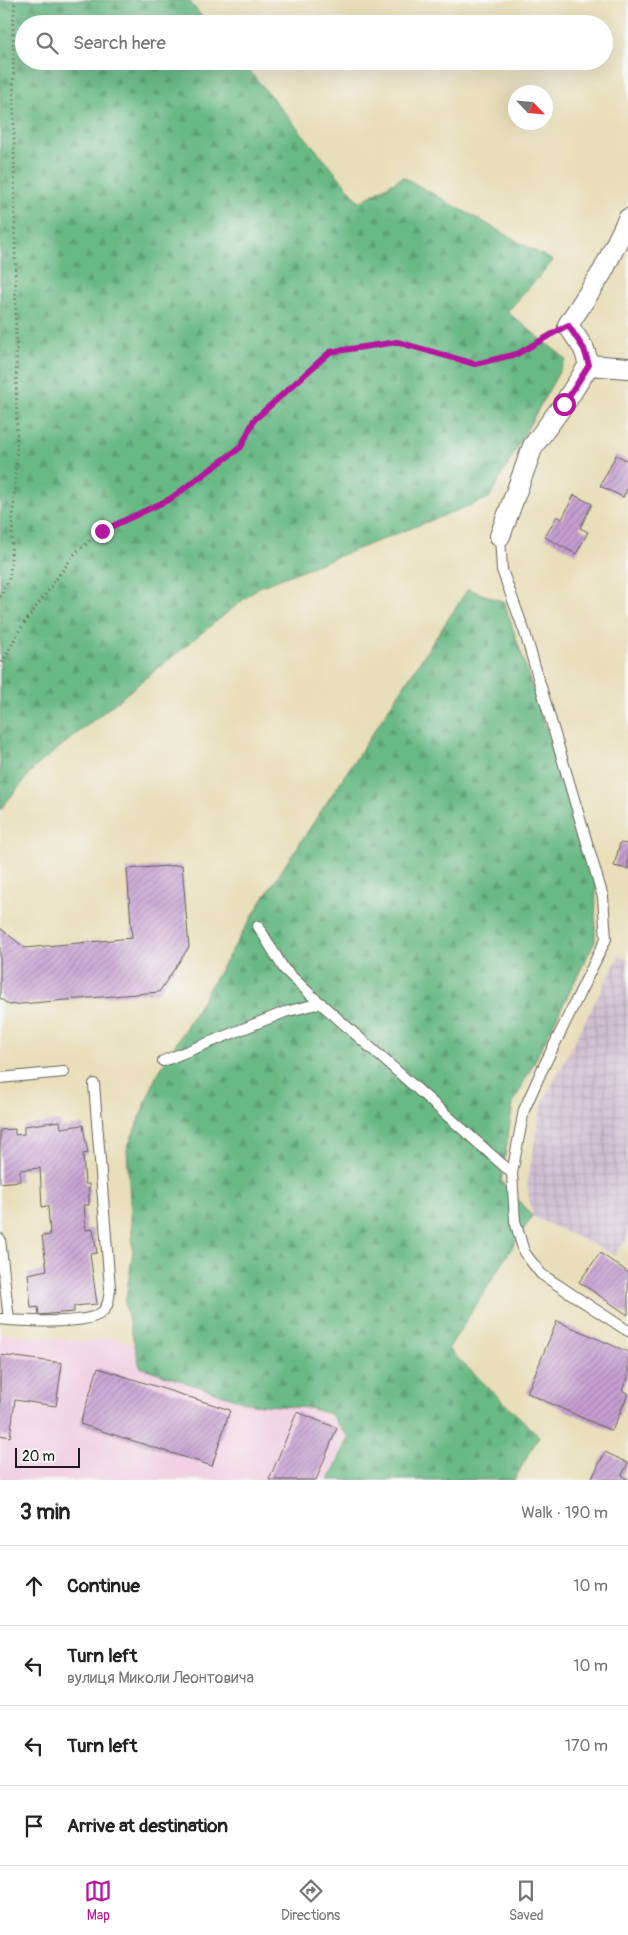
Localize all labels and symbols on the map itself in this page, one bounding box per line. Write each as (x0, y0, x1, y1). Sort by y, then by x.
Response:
north arrow (508, 85, 553, 130)
route start (553, 393, 576, 416)
route end (91, 520, 114, 543)
scale bar (15, 1445, 80, 1468)

